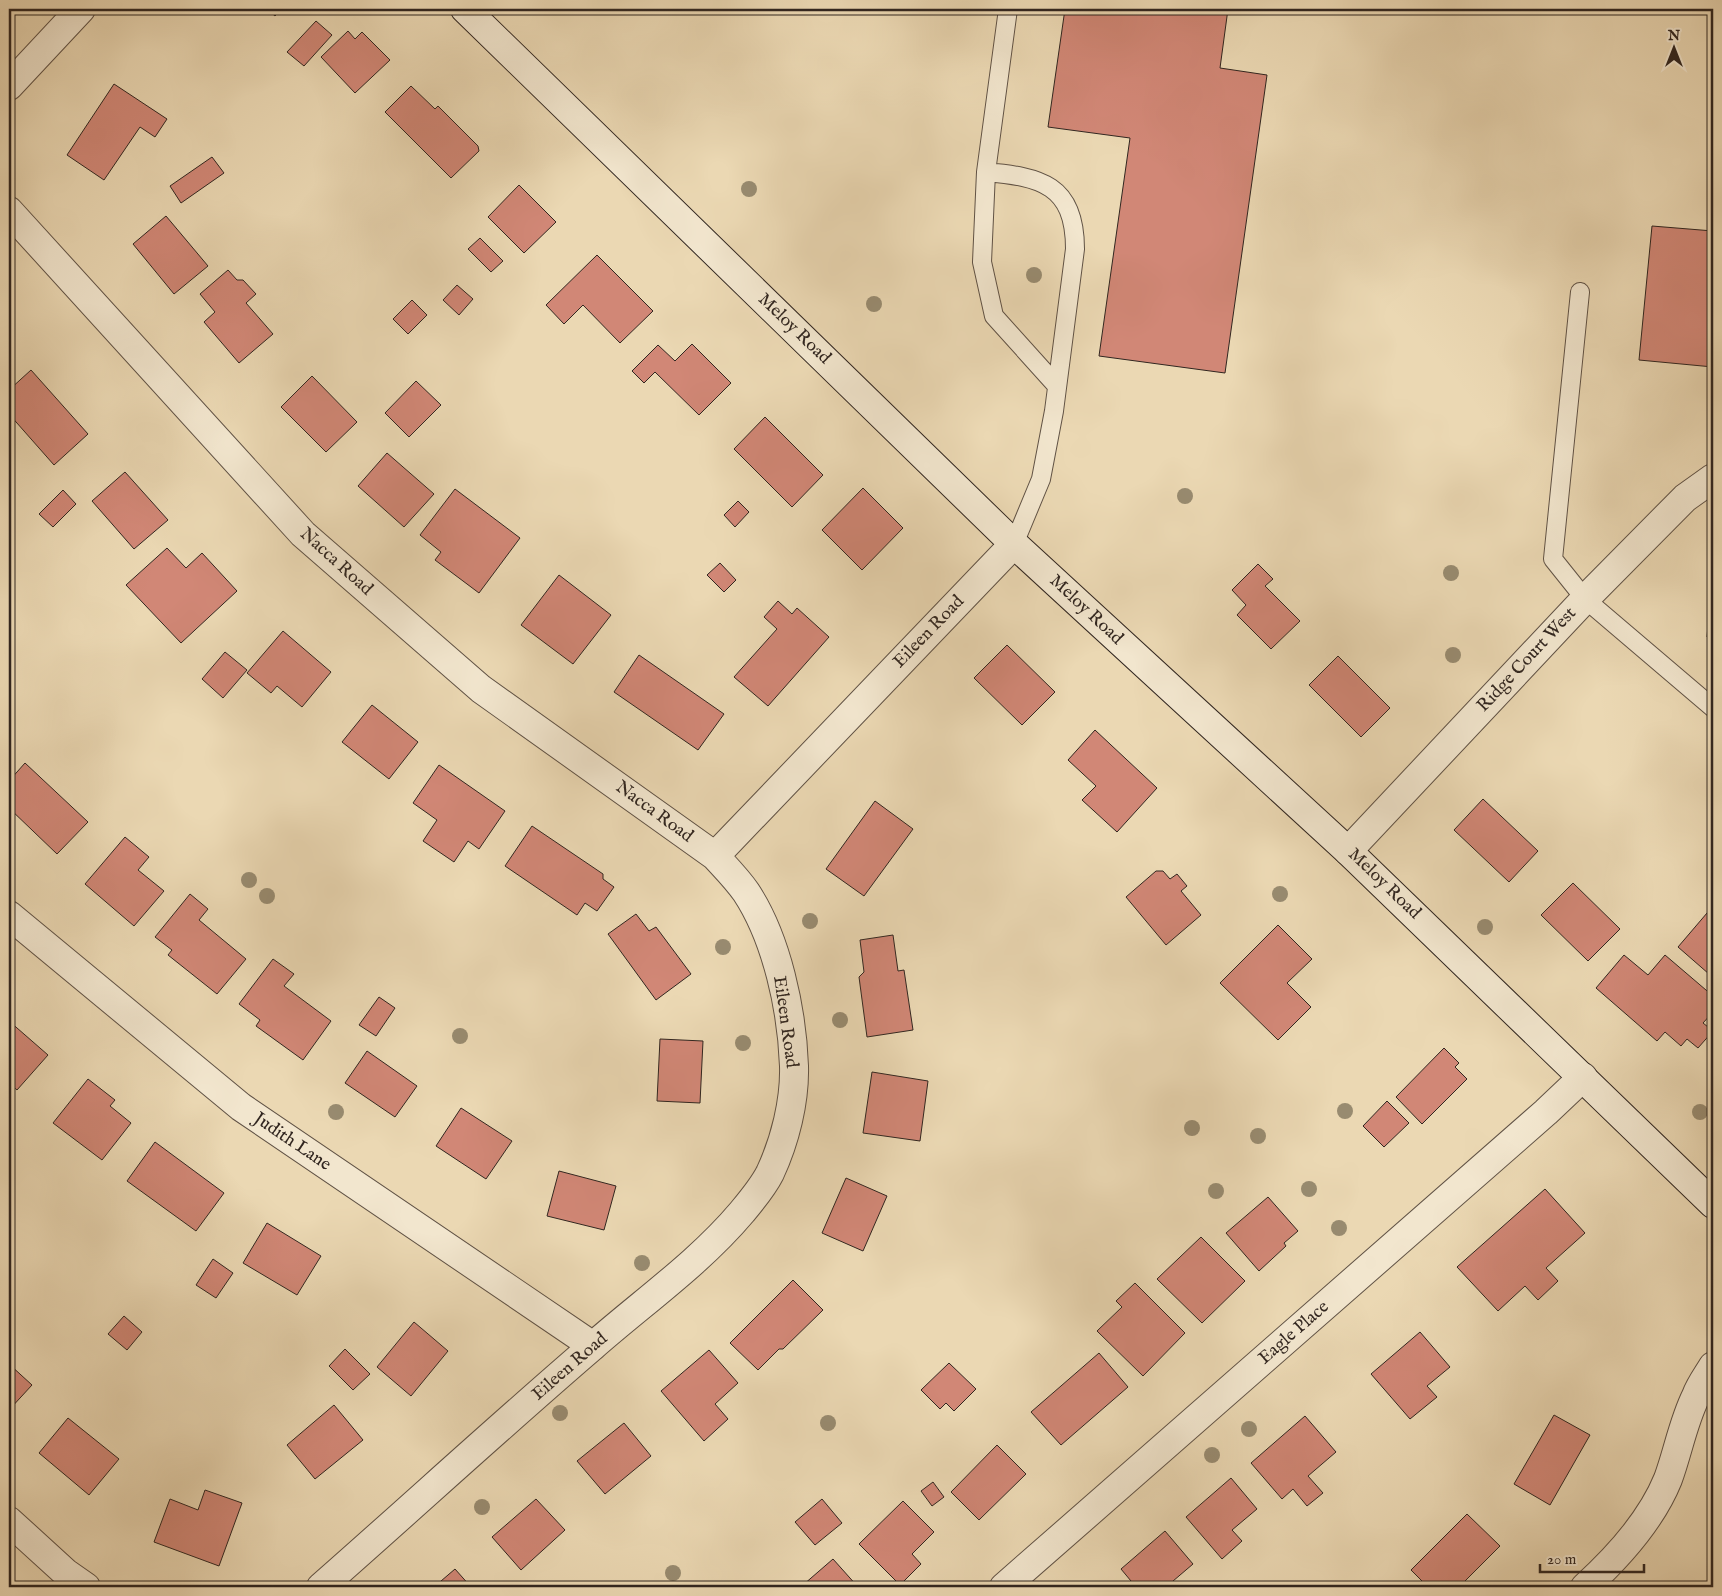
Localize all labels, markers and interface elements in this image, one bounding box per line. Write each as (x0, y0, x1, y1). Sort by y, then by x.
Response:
north arrow (1650, 22, 1700, 72)
text: N (1667, 27, 1680, 45)
street label: Meloy Road (753, 288, 836, 370)
street label: Nacca Road (295, 523, 378, 601)
street label: Meloy Road (1044, 570, 1128, 650)
street label: Eileen Road (888, 590, 970, 673)
street label: Ridge Court West (1472, 603, 1582, 717)
street label: Nacca Road (611, 776, 698, 848)
street label: Meloy Road (1343, 843, 1426, 925)
street label: Eileen Road (767, 974, 803, 1070)
street label: Judith Lane (247, 1107, 335, 1176)
street label: Eagle Place (1254, 1296, 1334, 1370)
street label: Eileen Road (527, 1328, 613, 1406)
scale bar (1540, 1541, 1643, 1573)
text: 20 m (1547, 1550, 1577, 1569)

